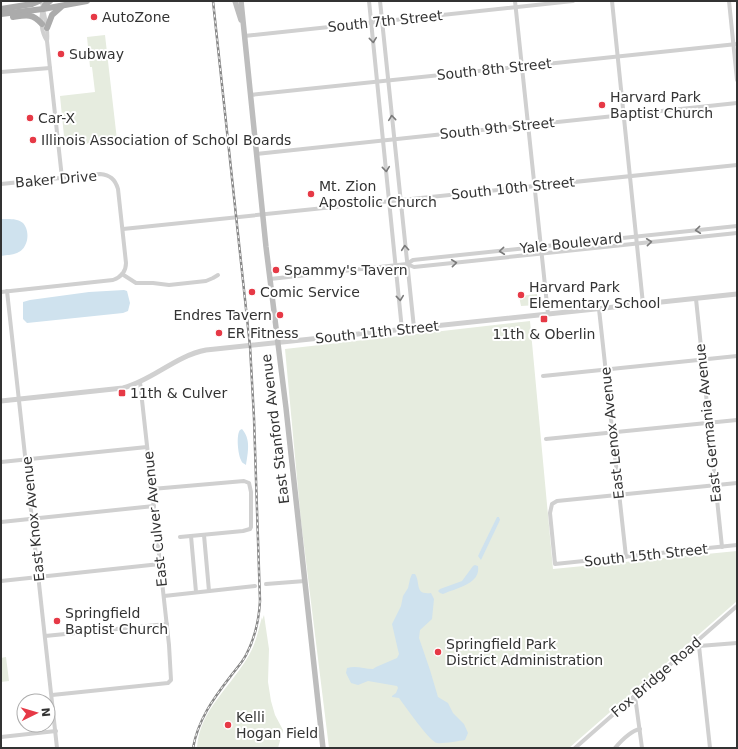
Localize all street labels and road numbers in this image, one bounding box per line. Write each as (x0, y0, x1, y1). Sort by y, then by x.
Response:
street label: South 7th Street (327, 7, 444, 35)
street label: South 8th Street (436, 55, 553, 83)
street label: South 9th Street (439, 114, 556, 142)
street label: Baker Drive (14, 167, 98, 191)
street label: South 10th Street (450, 173, 576, 202)
street label: Yale Boulevard (518, 230, 623, 256)
street label: South 11th Street (314, 317, 440, 346)
street label: East Germania Avenue (692, 343, 724, 503)
street label: East Stanford Avenue (258, 353, 292, 505)
street label: East Lenox Avenue (597, 366, 627, 500)
street label: East Culver Avenue (140, 450, 170, 588)
street label: East Knox Avenue (18, 456, 48, 582)
street label: South 15th Street (583, 540, 709, 569)
street label: Fox Bridge Road (608, 634, 704, 720)

